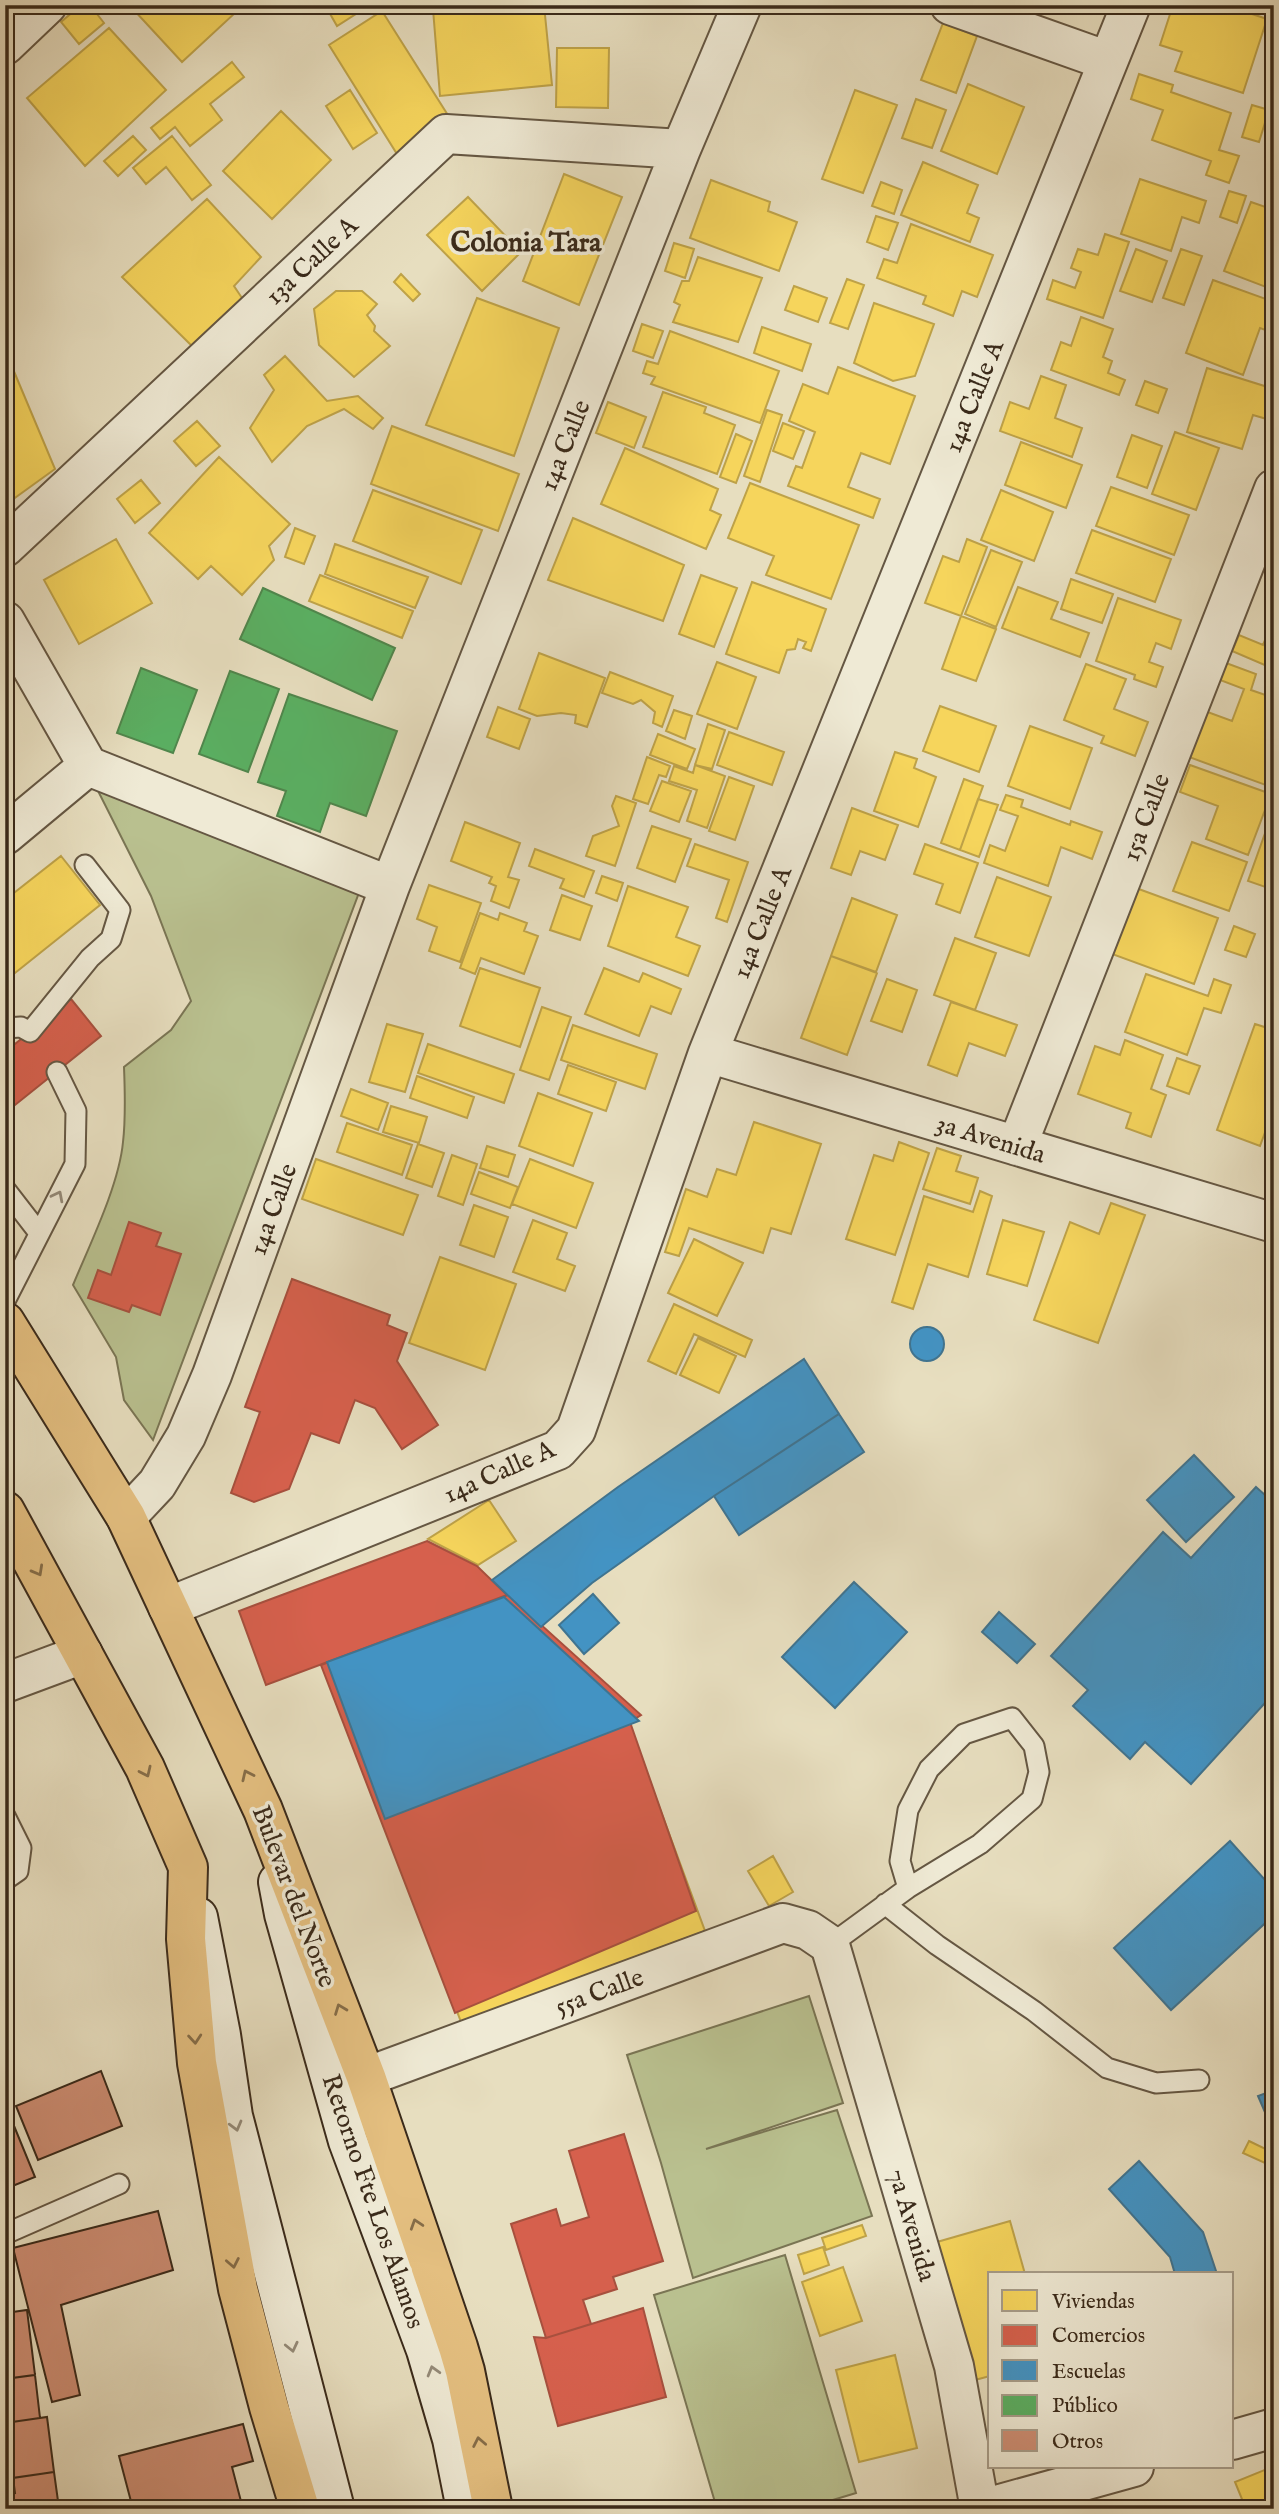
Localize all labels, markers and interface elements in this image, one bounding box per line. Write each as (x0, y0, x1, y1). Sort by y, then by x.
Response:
street label: 13a Calle A (259, 209, 367, 313)
district label: Colonia Tara (451, 226, 602, 261)
street label: 14a Calle A (937, 334, 1012, 458)
street label: 14a Calle (532, 395, 599, 496)
street label: 15a Calle (1115, 769, 1178, 866)
street label: 14a Calle A (725, 860, 800, 984)
street label: 3a Avenida (932, 1107, 1050, 1172)
street label: 14a Calle (242, 1159, 305, 1260)
one-way arrow (49, 1191, 63, 1203)
street label: 14a Calle A (439, 1433, 562, 1512)
one-way arrow (30, 1564, 43, 1576)
one-way arrow (137, 1765, 151, 1777)
one-way arrow (241, 1770, 255, 1782)
street label: Bulevar del Norte (244, 1801, 343, 1992)
street label: 55a Calle (551, 1961, 648, 2024)
one-way arrow (334, 2004, 348, 2016)
one-way arrow (187, 2033, 202, 2044)
street label: Retorno Fte Los Alamos (314, 2070, 432, 2333)
one-way arrow (228, 2120, 242, 2132)
street label: 7a Avenida (880, 2165, 944, 2286)
one-way arrow (410, 2218, 425, 2230)
one-way arrow (225, 2257, 240, 2269)
legend (988, 2272, 1234, 2468)
text: Viviendas (1051, 2289, 1135, 2316)
text: Comercios (1052, 2323, 1145, 2350)
one-way arrow (284, 2341, 298, 2353)
text: Escuelas (1052, 2359, 1126, 2386)
one-way arrow (426, 2365, 441, 2377)
text: Público (1052, 2393, 1118, 2420)
text: Otros (1052, 2429, 1103, 2456)
one-way arrow (472, 2436, 487, 2448)

